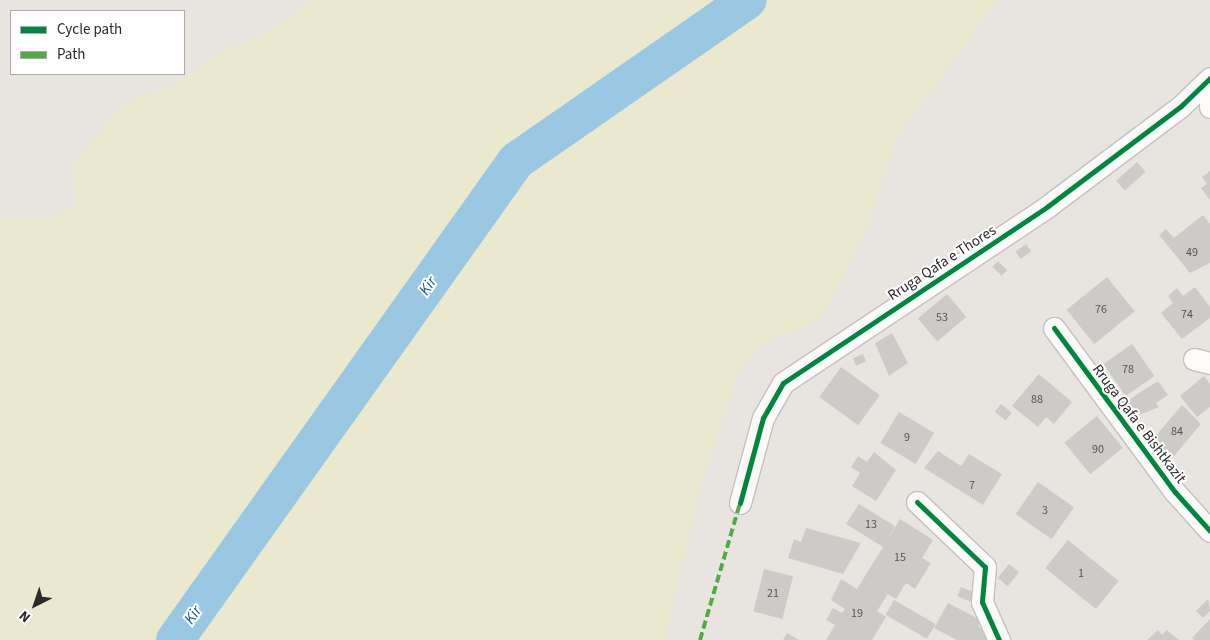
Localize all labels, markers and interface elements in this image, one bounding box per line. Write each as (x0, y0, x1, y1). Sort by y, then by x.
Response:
legend (10, 10, 185, 75)
text: Cycle path (57, 19, 122, 40)
text: Path (57, 44, 85, 65)
street label: Rruga Qafa e Thores (884, 221, 1000, 305)
house number: 49 (1186, 246, 1198, 260)
water label: Kir (415, 273, 441, 299)
house number: 76 (1095, 303, 1107, 317)
house number: 74 (1181, 308, 1193, 322)
house number: 53 (936, 311, 948, 325)
street label: Rruga Qafa e Bishtkazit (1088, 361, 1190, 487)
house number: 78 (1122, 363, 1134, 377)
house number: 88 (1031, 393, 1043, 407)
house number: 84 (1171, 425, 1183, 439)
house number: 9 (904, 431, 910, 445)
house number: 90 (1092, 443, 1104, 457)
house number: 7 (969, 479, 975, 493)
house number: 3 (1042, 504, 1048, 518)
house number: 13 (865, 518, 877, 532)
house number: 15 (894, 551, 906, 565)
house number: 1 (1078, 567, 1084, 581)
north arrow (10, 580, 60, 630)
house number: 21 (767, 587, 779, 601)
water label: Kir (180, 602, 206, 628)
text: N (15, 606, 35, 627)
house number: 19 (851, 607, 863, 621)

